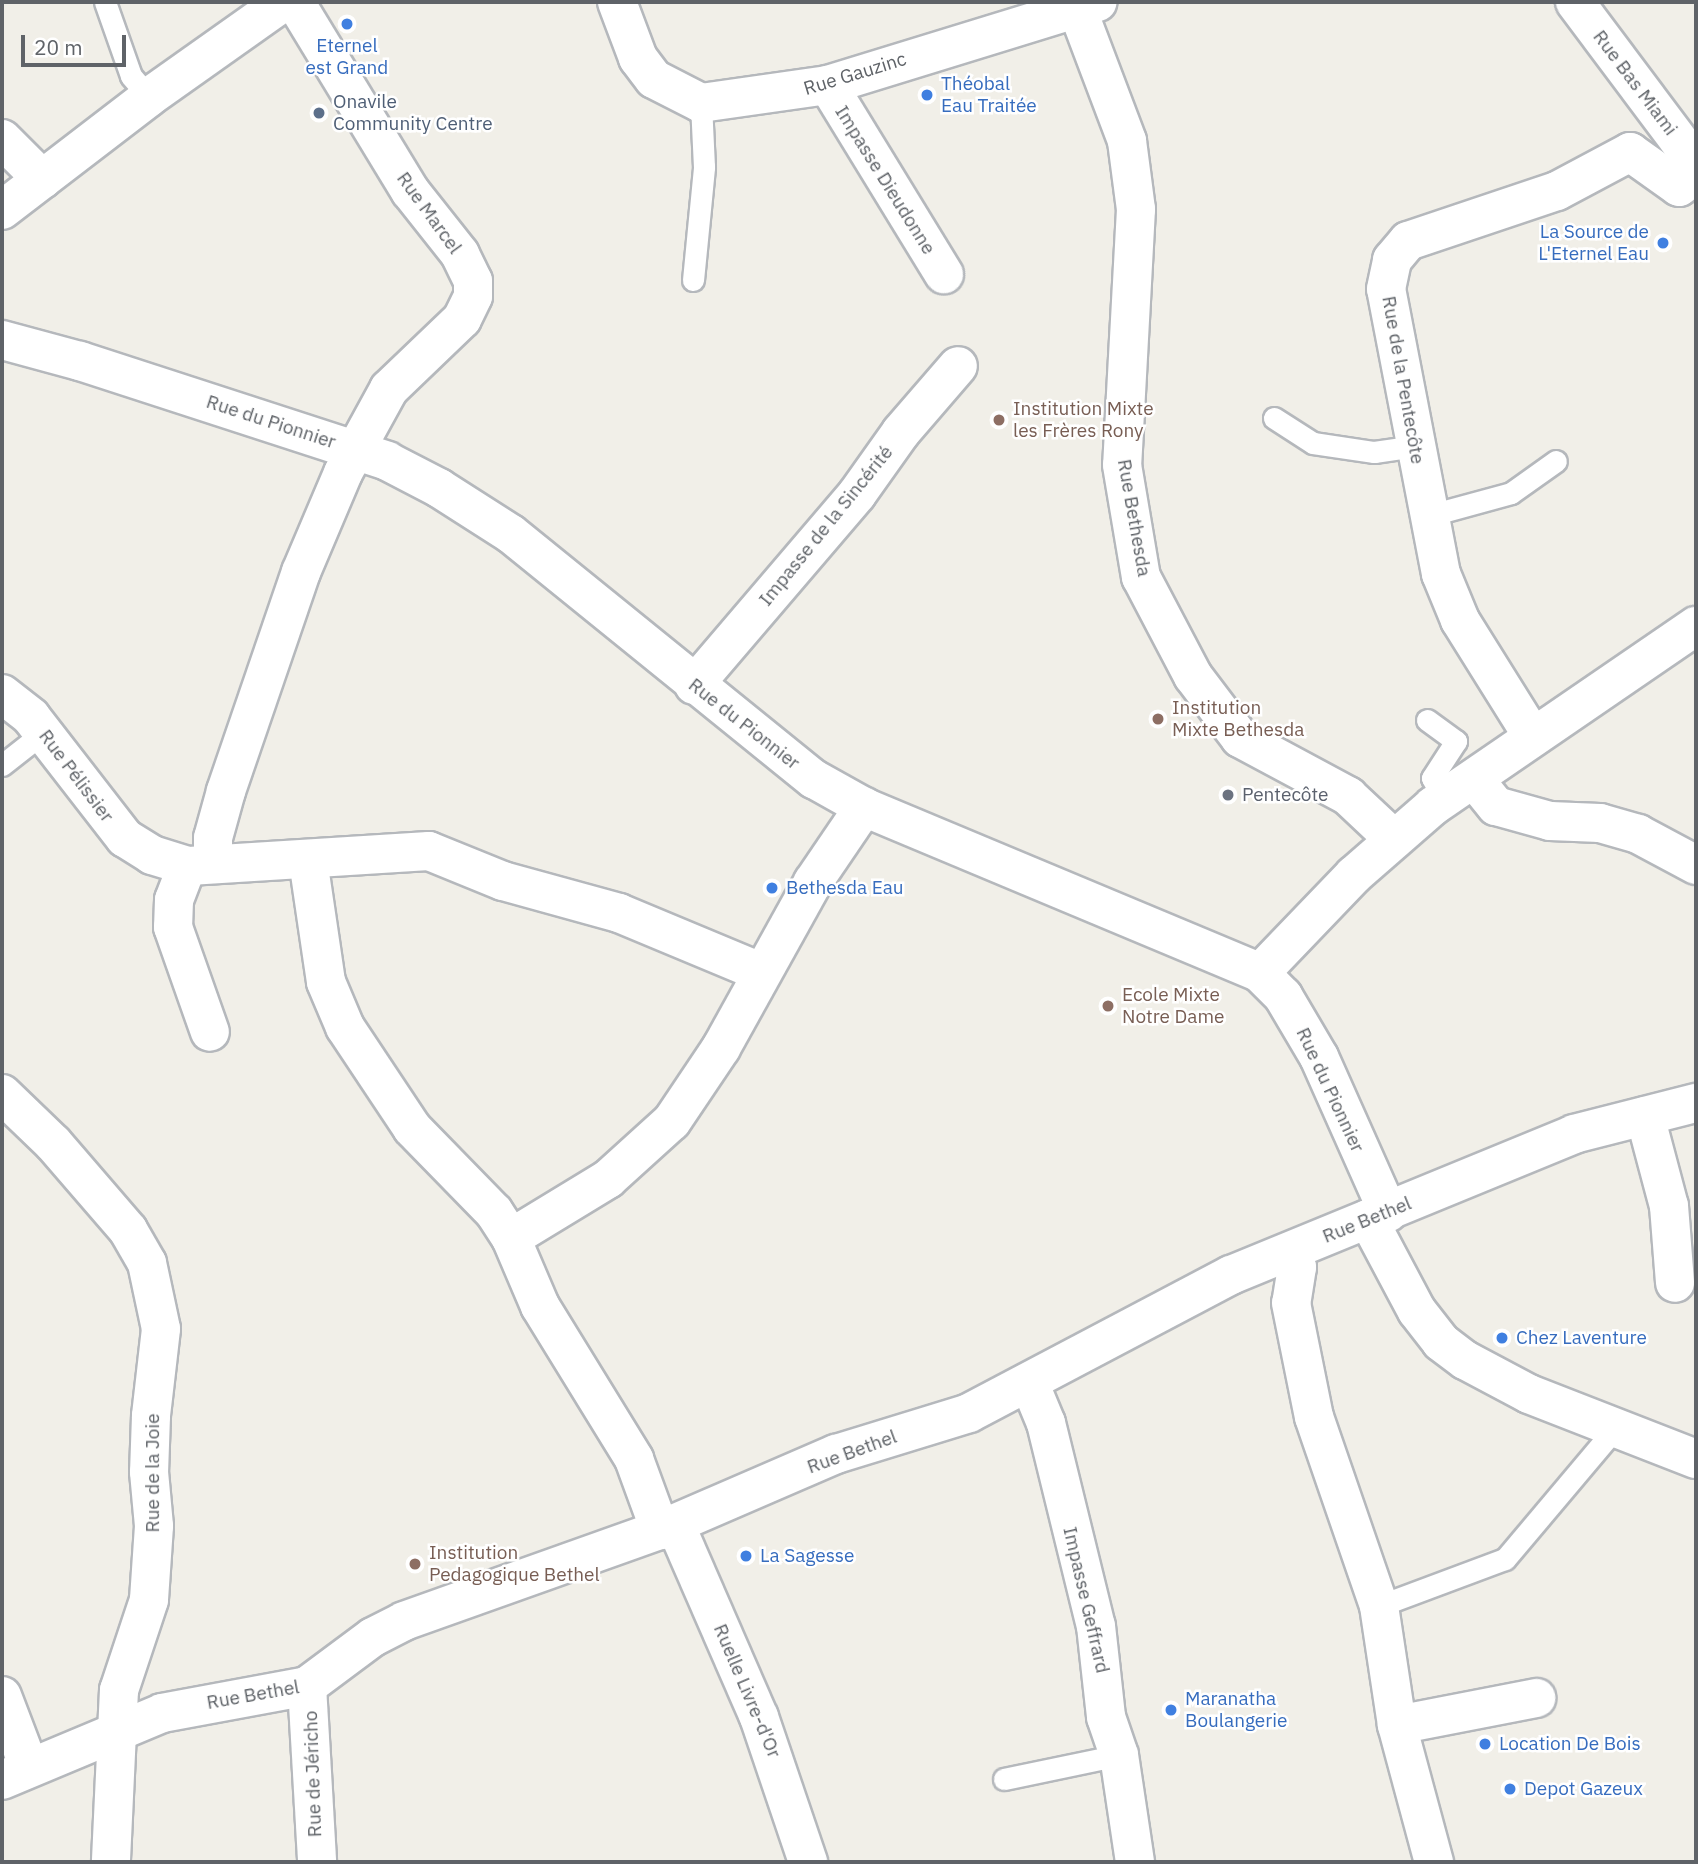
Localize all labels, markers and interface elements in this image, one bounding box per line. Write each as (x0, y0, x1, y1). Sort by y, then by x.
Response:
marker: Eternel est Grand (339, 16, 355, 32)
scale bar (24, 21, 130, 65)
street label: Rue Bas Miami (1588, 26, 1682, 140)
text: 20 m (34, 33, 83, 61)
place label: Eternel est Grand (306, 35, 388, 79)
street label: Rue Gauzinc (801, 48, 909, 100)
place label: Théobal Eau Traitée (941, 73, 1037, 117)
marker: Théobal Eau Traitée (919, 87, 935, 103)
place label: Onavile Community Centre (333, 91, 493, 135)
street label: Impasse Dieudonne (830, 101, 940, 259)
marker: Onavile Community Centre (311, 105, 327, 121)
street label: Rue Marcel (392, 168, 466, 258)
place label: La Source de L'Eternel Eau (1538, 221, 1649, 265)
marker: La Source de L'Eternel Eau (1655, 235, 1671, 251)
street label: Rue de la Pentecôte (1377, 294, 1429, 466)
street label: Rue du Pionnier (203, 390, 339, 454)
place label: Institution Mixte les Frères Rony (1013, 398, 1154, 442)
marker: Institution Mixte les Frères Rony (991, 412, 1007, 428)
street label: Impasse de la Sincérité (754, 441, 898, 611)
street label: Rue Bethesda (1112, 457, 1156, 579)
street label: Rue du Pionnier (684, 674, 804, 774)
place label: Institution Mixte Bethesda (1172, 697, 1304, 741)
marker: Institution Mixte Bethesda (1150, 711, 1166, 727)
street label: Rue Pélissier (34, 725, 118, 827)
place label: Pentecôte (1242, 784, 1328, 806)
marker: Pentecôte (1220, 787, 1236, 803)
place label: Bethesda Eau (786, 877, 904, 899)
marker: Bethesda Eau (764, 880, 780, 896)
place label: Ecole Mixte Notre Dame (1122, 984, 1224, 1028)
marker: Ecole Mixte Notre Dame (1100, 998, 1116, 1014)
street label: Rue du Pionnier (1291, 1024, 1369, 1156)
street label: Rue Bethel (1319, 1192, 1415, 1248)
place label: Chez Laventure (1516, 1327, 1647, 1349)
marker: Chez Laventure (1494, 1330, 1510, 1346)
street label: Rue de la Joie (142, 1413, 164, 1533)
street label: Rue Bethel (804, 1425, 900, 1479)
street label: Impasse Geffrard (1058, 1525, 1114, 1675)
place label: Institution Pedagogique Bethel (429, 1542, 600, 1586)
place label: La Sagesse (760, 1545, 854, 1567)
marker: La Sagesse (738, 1548, 754, 1564)
marker: Institution Pedagogique Bethel (407, 1556, 423, 1572)
street label: Ruelle Livre-d'Or (709, 1621, 785, 1761)
street label: Rue Bethel (205, 1676, 301, 1714)
place label: Maranatha Boulangerie (1185, 1688, 1287, 1732)
marker: Maranatha Boulangerie (1163, 1702, 1179, 1718)
street label: Rue de Jéricho (299, 1710, 327, 1838)
place label: Location De Bois (1499, 1733, 1641, 1755)
marker: Location De Bois (1477, 1736, 1493, 1752)
place label: Depot Gazeux (1524, 1778, 1643, 1800)
marker: Depot Gazeux (1502, 1781, 1518, 1797)

